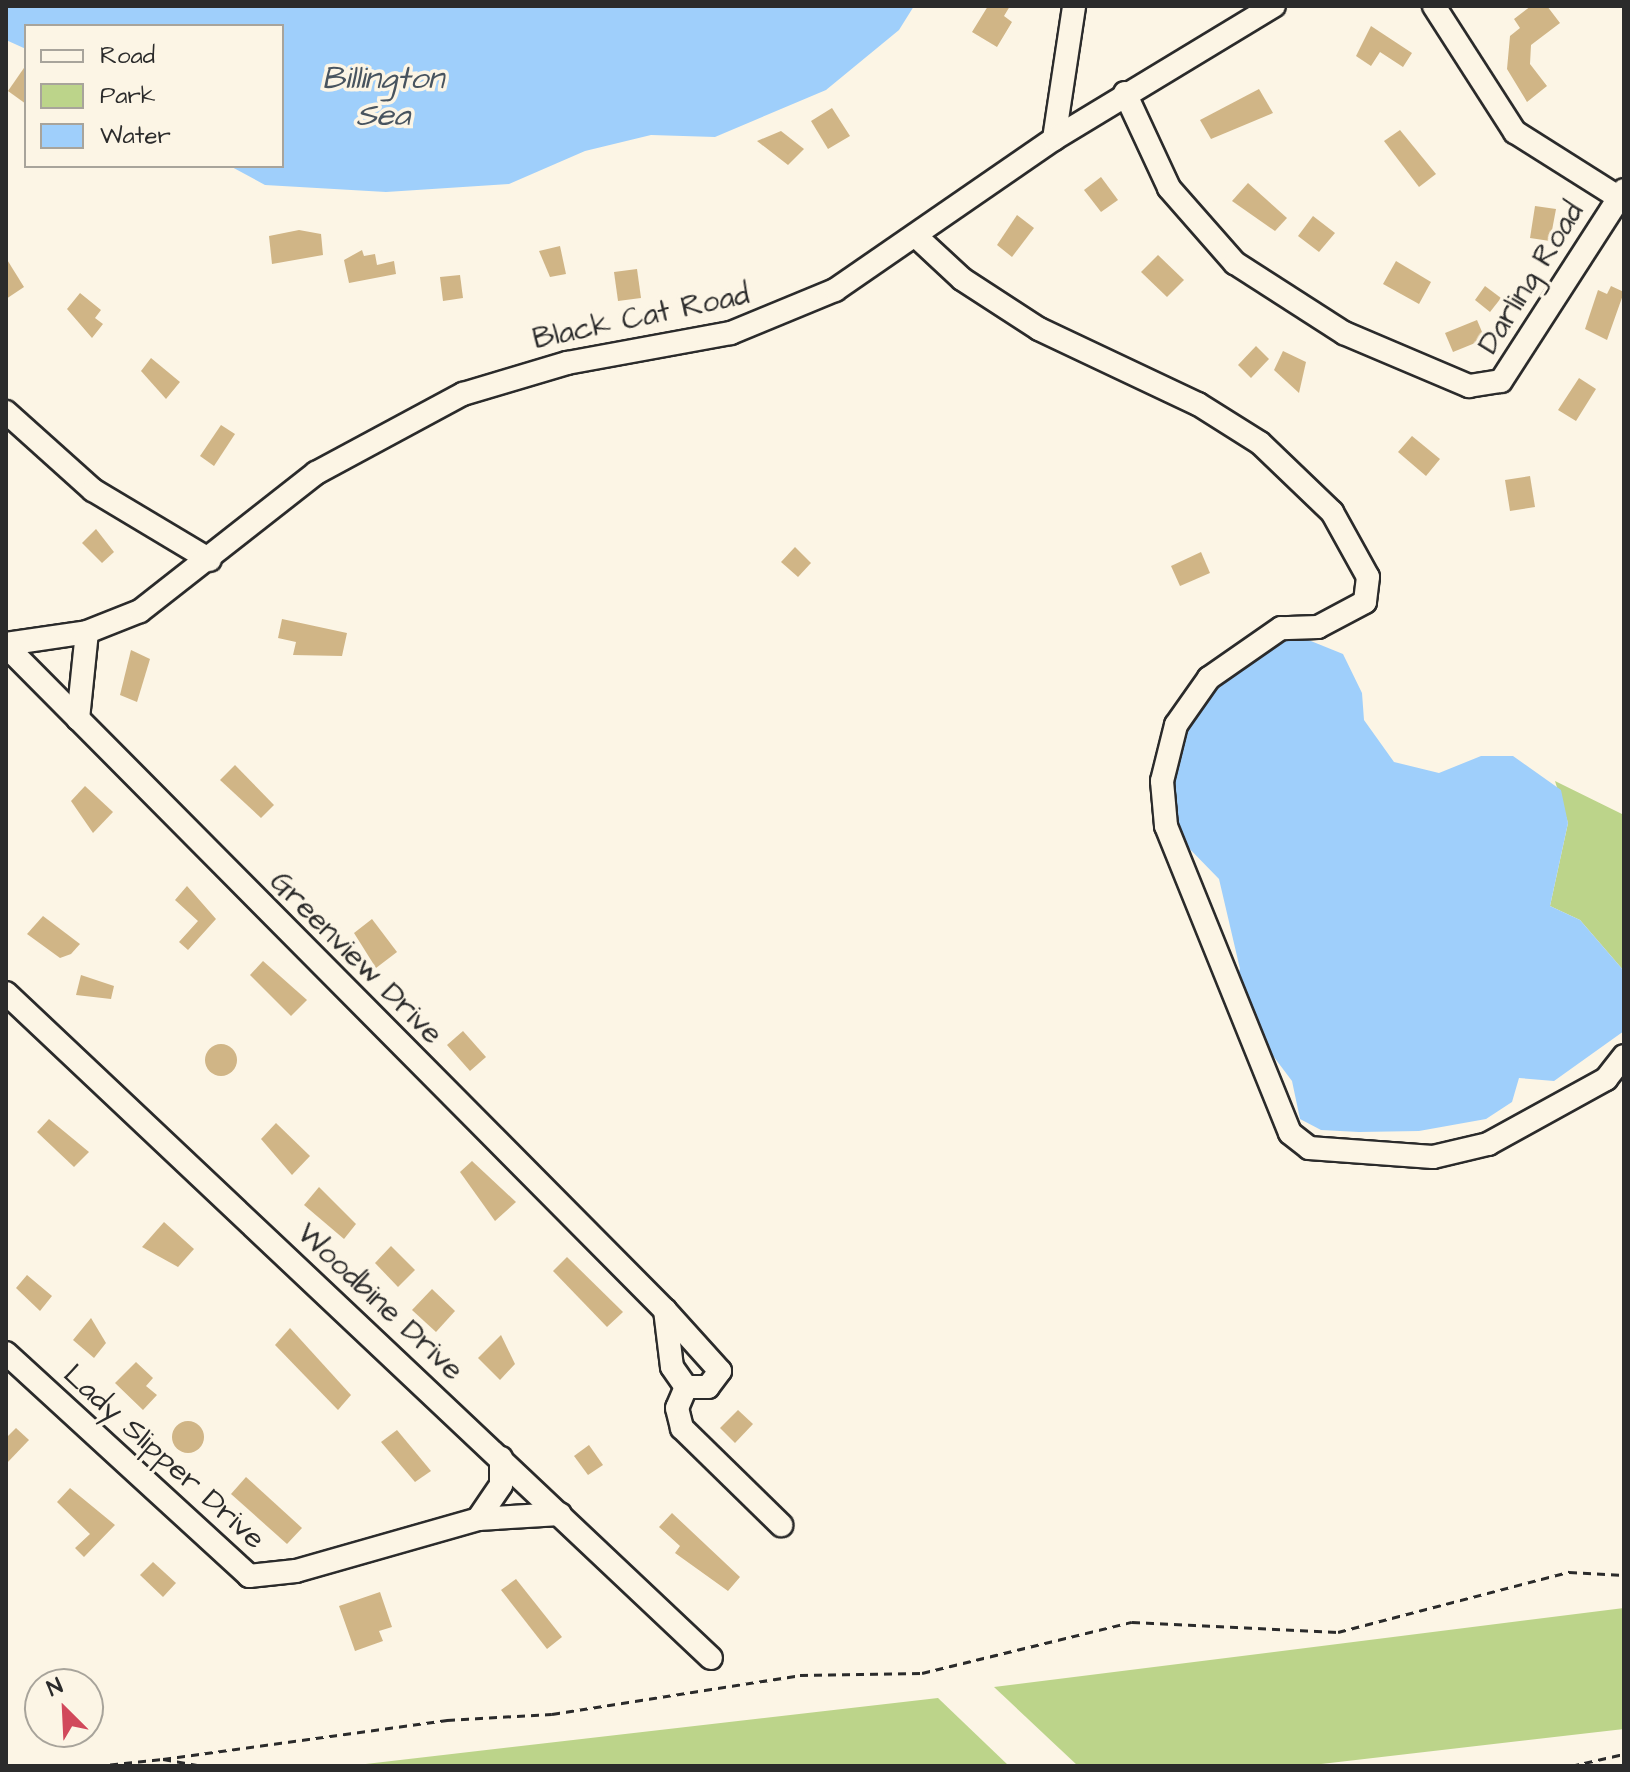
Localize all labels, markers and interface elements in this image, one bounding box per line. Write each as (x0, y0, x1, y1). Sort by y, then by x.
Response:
legend (24, 24, 284, 168)
text: Road (100, 39, 155, 73)
water label: Billington Sea (322, 61, 444, 136)
text: Park (100, 79, 156, 113)
text: Water (100, 119, 171, 153)
street label: Darling Road (1470, 196, 1592, 360)
street label: Black Cat Road (530, 276, 752, 358)
street label: Greenview Drive (262, 864, 450, 1052)
street label: Woodbine Drive (289, 1216, 471, 1388)
street label: Lady Slipper Drive (56, 1357, 272, 1557)
north arrow (24, 1668, 104, 1748)
text: N (42, 1670, 67, 1704)

